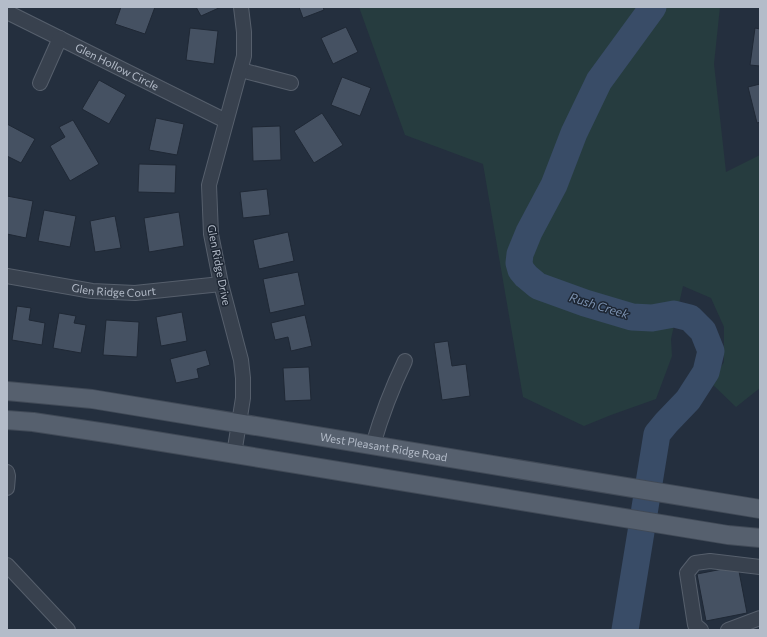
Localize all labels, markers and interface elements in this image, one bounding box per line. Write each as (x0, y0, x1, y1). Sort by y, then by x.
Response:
street label: Glen Hollow Circle (73, 40, 161, 93)
street label: Glen Ridge Drive (205, 223, 234, 307)
street label: Glen Ridge Court (71, 281, 157, 299)
water label: Rush Creek (568, 289, 631, 321)
street label: West Pleasant Ridge Road (319, 430, 448, 463)

